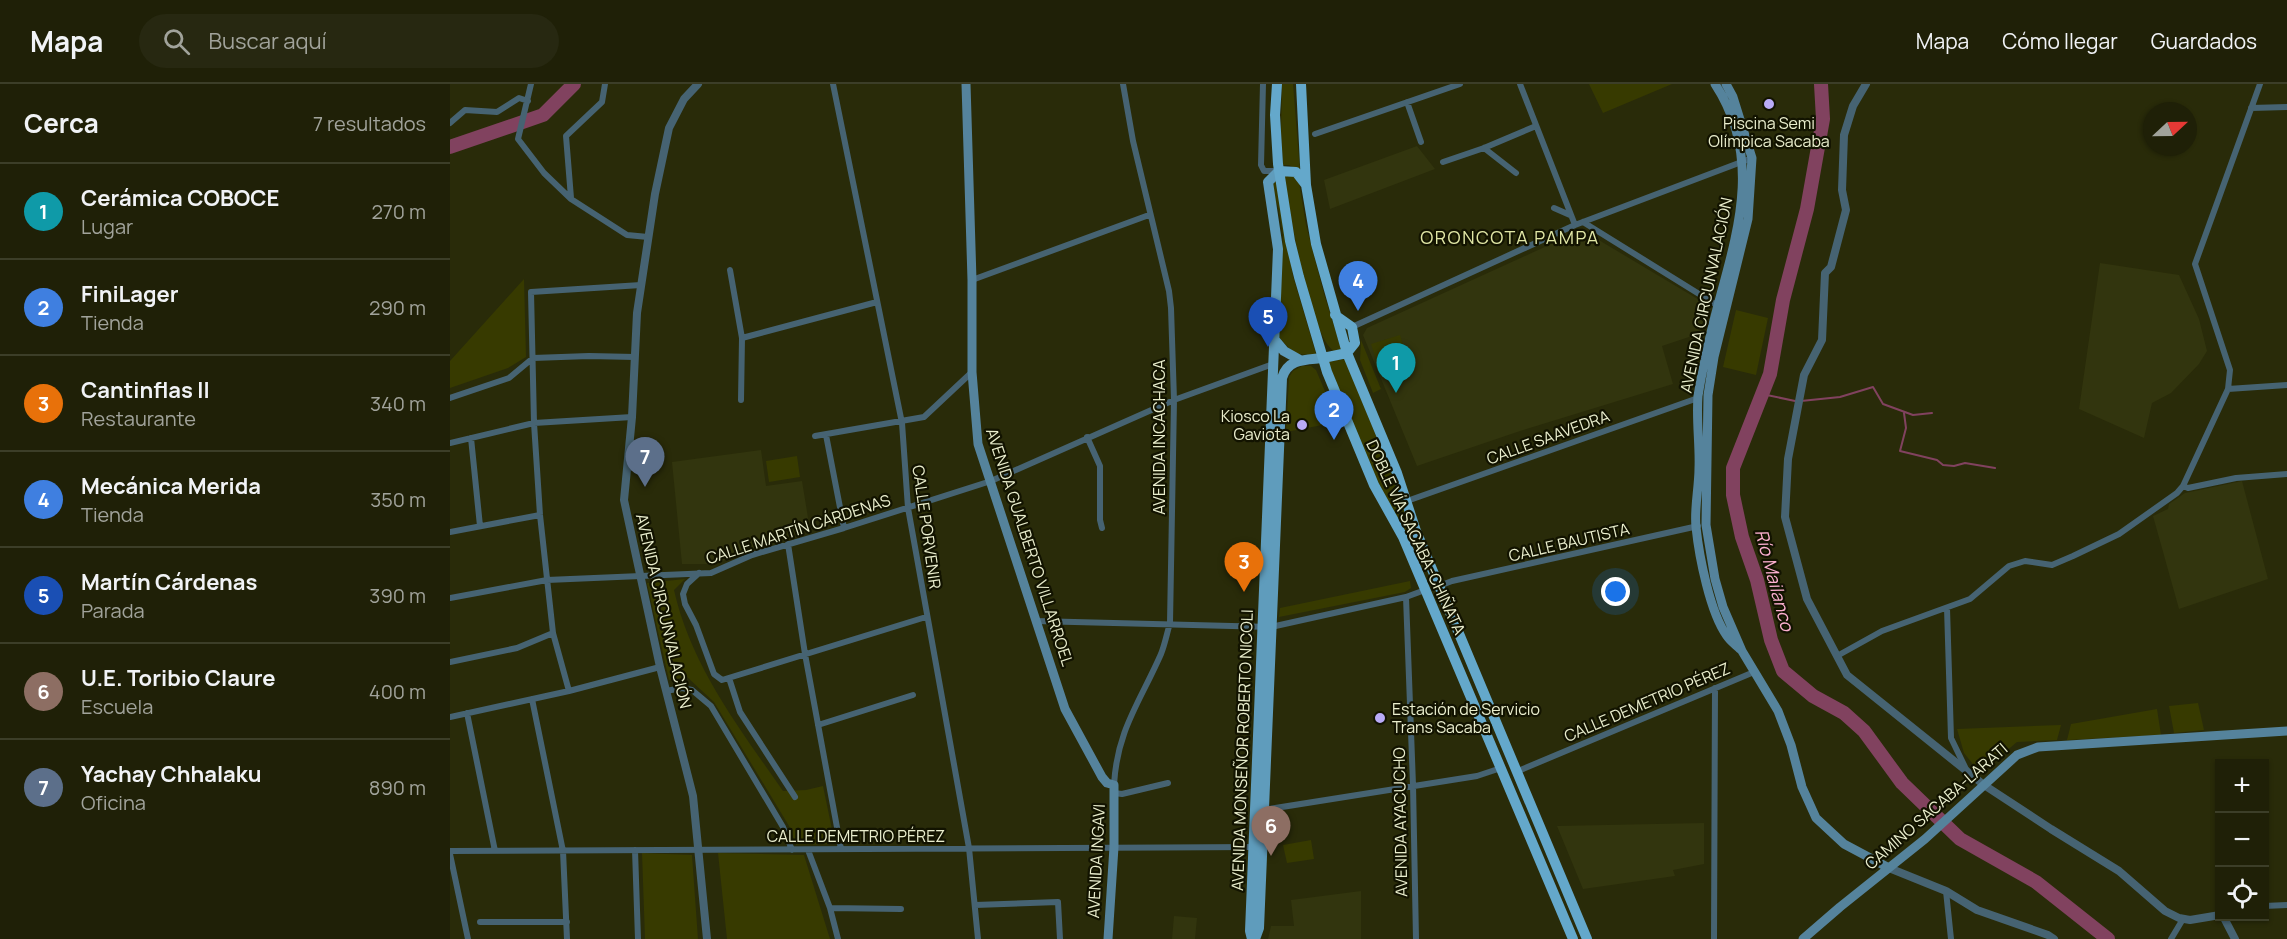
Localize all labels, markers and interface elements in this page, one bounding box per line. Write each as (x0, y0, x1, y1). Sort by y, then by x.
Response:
search box (139, 14, 559, 68)
text: Mapa (30, 22, 103, 60)
icon: search (160, 25, 193, 58)
text: Buscar aquí (208, 26, 327, 56)
text: Mapa (1916, 27, 1969, 55)
text: Cómo llegar (2002, 27, 2118, 55)
text: Guardados (2151, 27, 2257, 55)
marker: Piscina Semi Olímpica Sacaba (1762, 97, 1776, 111)
north arrow (2143, 102, 2197, 156)
text: Cerca (24, 105, 99, 141)
text: 7 resultados (313, 110, 426, 137)
place label: Piscina Semi Olímpica Sacaba (1708, 112, 1830, 152)
text: Cerámica COBOCE (81, 183, 279, 213)
street label: AVENIDA CIRCUNVALACIÓN (1675, 195, 1737, 395)
text: 1 (39, 198, 48, 225)
text: 270 m (371, 198, 426, 225)
text: Lugar (81, 213, 133, 240)
district label: ORONCOTA PAMPA (1420, 225, 1600, 249)
pin: 4 (1338, 262, 1378, 311)
text: FiniLager (81, 279, 179, 309)
text: 2 (38, 294, 49, 321)
text: 290 m (369, 294, 426, 321)
pin: 5 (1248, 298, 1288, 347)
text: Tienda (81, 309, 144, 336)
pin: 1 (1376, 344, 1416, 393)
street label: AVENIDA INCACHACA (1148, 359, 1170, 515)
text: Cantinflas II (81, 375, 210, 405)
text: 3 (38, 390, 49, 417)
text: 340 m (370, 390, 426, 417)
pin: 2 (1314, 390, 1354, 440)
text: Restaurante (81, 405, 196, 432)
place label: Kiosco La Gaviota (1221, 405, 1290, 445)
street label: CALLE SAAVEDRA (1484, 405, 1612, 469)
marker: Kiosco La Gaviota (1295, 418, 1309, 432)
street label: AVENIDA GUALBERTO VILLARROEL (981, 425, 1079, 669)
street label: DOBLE VÍA SACABA-CHIÑATA (1361, 436, 1471, 638)
pin: 7 (626, 438, 664, 487)
street label: CALLE PORVENIR (907, 464, 947, 590)
text: Mecánica Merida (81, 471, 261, 501)
text: 4 (37, 486, 50, 513)
text: 350 m (370, 486, 426, 513)
street label: CALLE MARTÍN CÁRDENAS (703, 489, 893, 569)
text: Tienda (81, 501, 144, 528)
street label: AVENIDA CIRCUNVALACIÓN (631, 511, 697, 711)
street label: CALLE BAUTISTA (1506, 517, 1632, 567)
water label: Río Mailanco (1750, 526, 1800, 635)
pin: 3 (1224, 542, 1264, 592)
text: Martín Cárdenas (81, 567, 257, 597)
your location (1601, 577, 1630, 606)
text: 5 (38, 582, 49, 609)
text: 390 m (369, 582, 426, 609)
text: Parada (81, 597, 145, 624)
street label: AVENIDA MONSEÑOR ROBERTO NICOLI (1226, 609, 1258, 891)
street label: CALLE DEMETRIO PÉREZ (1561, 657, 1734, 747)
text: U.E. Toribio Claure (81, 663, 276, 693)
text: 6 (37, 678, 50, 705)
text: 400 m (369, 678, 426, 705)
text: Escuela (81, 693, 153, 720)
place label: Estación de Servicio Trans Sacaba (1392, 698, 1540, 738)
marker: Estación de Servicio Trans Sacaba (1373, 711, 1387, 725)
street label: CAMINO SACABA-LARATI (1860, 738, 2012, 874)
street label: AVENIDA AYACUCHO (1388, 747, 1412, 897)
text: Yachay Chhalaku (81, 759, 261, 789)
map controls (2215, 759, 2269, 921)
button: + (2215, 759, 2269, 813)
text: 7 (38, 774, 49, 801)
text: 890 m (369, 774, 426, 801)
text: Oficina (81, 789, 146, 816)
street label: AVENIDA INGAVI (1082, 803, 1110, 919)
pin: 6 (1252, 806, 1290, 856)
button: − (2215, 813, 2269, 867)
street label: CALLE DEMETRIO PÉREZ (767, 825, 945, 847)
button: locate (2215, 867, 2269, 921)

